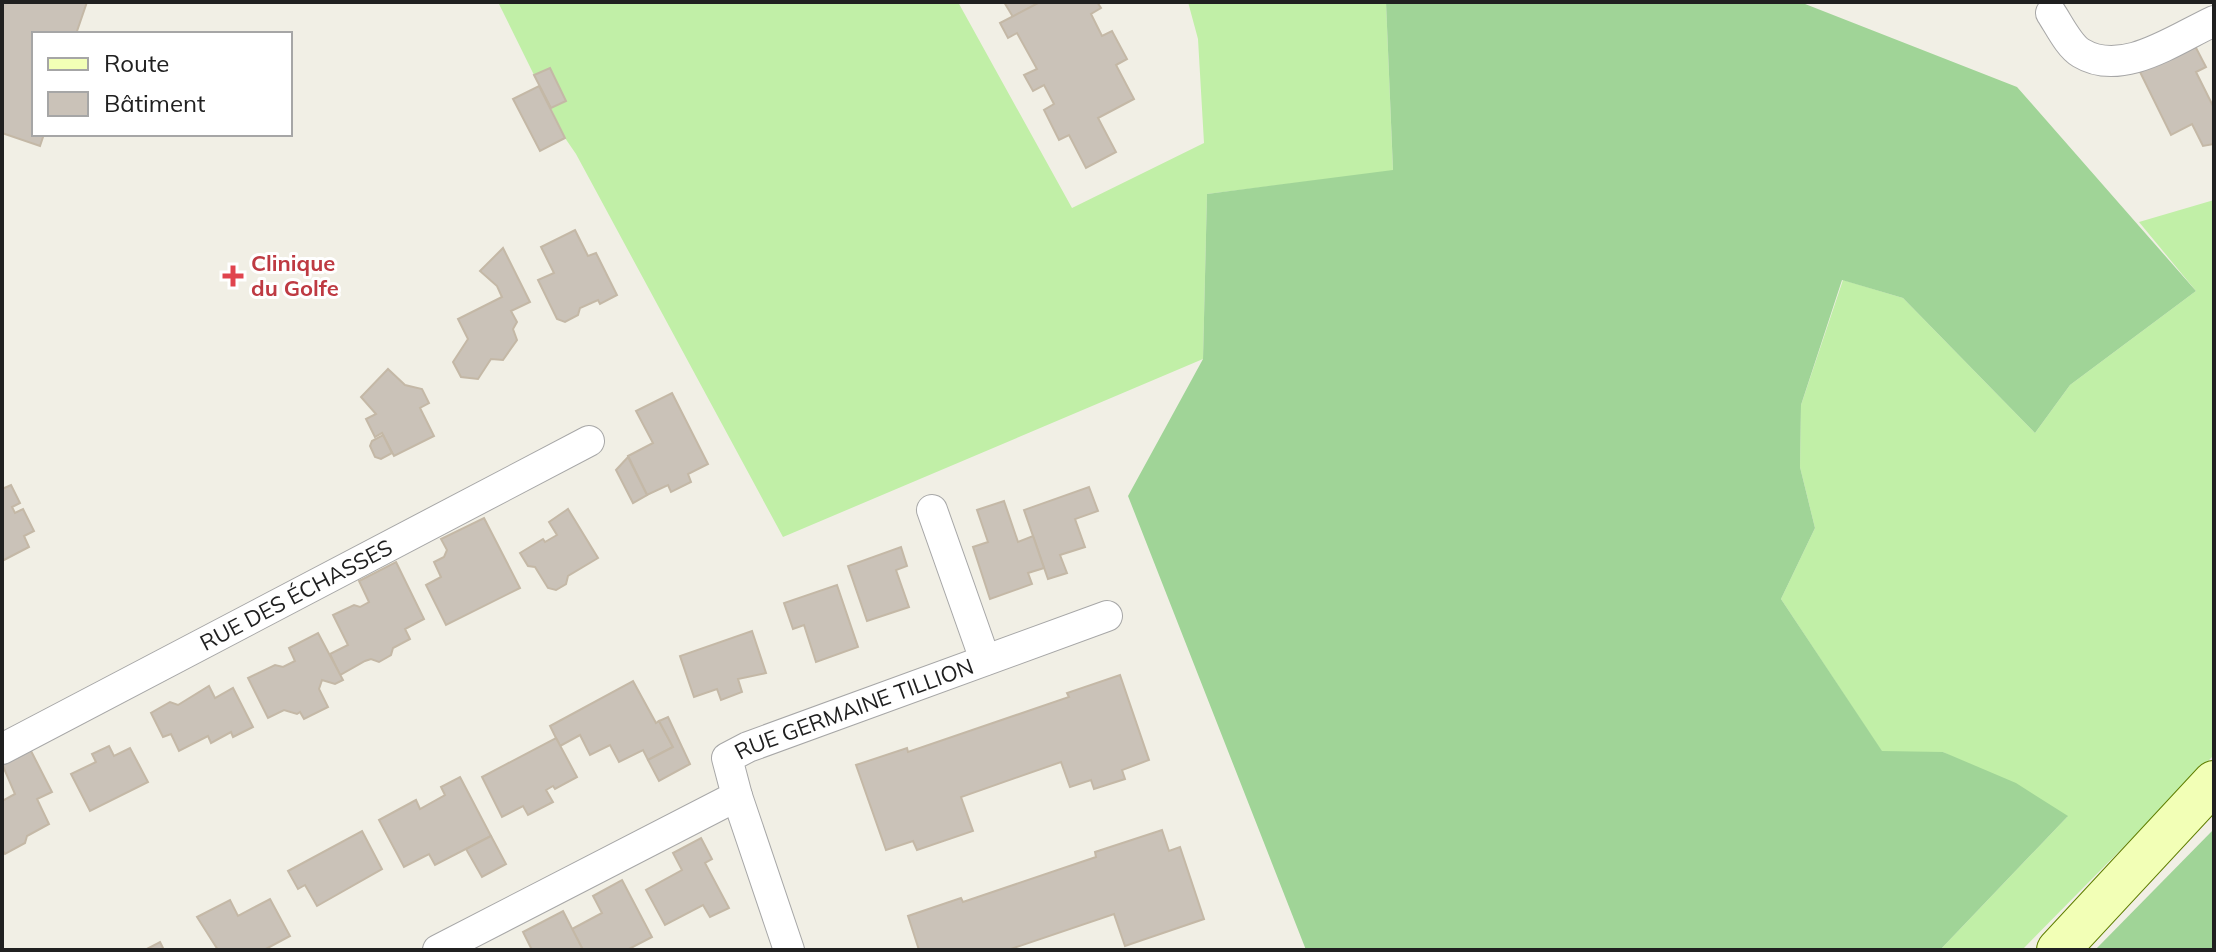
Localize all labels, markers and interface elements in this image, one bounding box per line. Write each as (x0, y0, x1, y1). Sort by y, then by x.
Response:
legend (32, 32, 292, 136)
text: Route (104, 48, 169, 78)
text: Bâtiment (104, 88, 205, 118)
place label: Clinique du Golfe (251, 249, 339, 302)
marker: Clinique du Golfe (222, 265, 244, 287)
street label: RUE DES ÉCHASSES (195, 533, 397, 657)
street label: RUE GERMAINE TILLION (730, 652, 977, 766)

